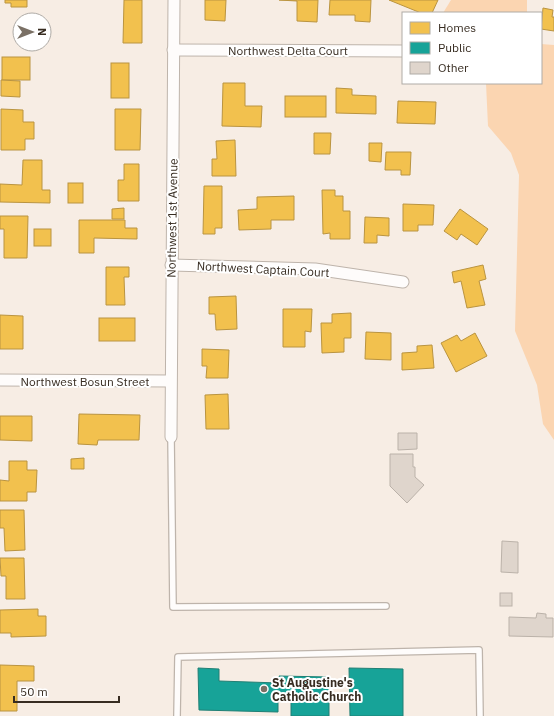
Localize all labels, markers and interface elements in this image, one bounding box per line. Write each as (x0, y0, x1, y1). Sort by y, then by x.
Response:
north arrow (12, 12, 52, 52)
legend (402, 12, 542, 84)
text: Homes (438, 20, 476, 35)
text: N (35, 28, 49, 36)
text: Public (438, 40, 471, 55)
street label: Northwest Delta Court (228, 43, 348, 58)
text: Other (438, 60, 469, 75)
street label: Northwest 1st Avenue (163, 158, 181, 278)
street label: Northwest Captain Court (196, 258, 330, 280)
street label: Northwest Bosun Street (21, 374, 149, 389)
place label: St Augustine's Catholic Church (272, 675, 361, 704)
scale bar (14, 678, 119, 704)
text: 50 m (20, 684, 48, 699)
marker: St Augustine's Catholic Church (259, 684, 269, 694)

